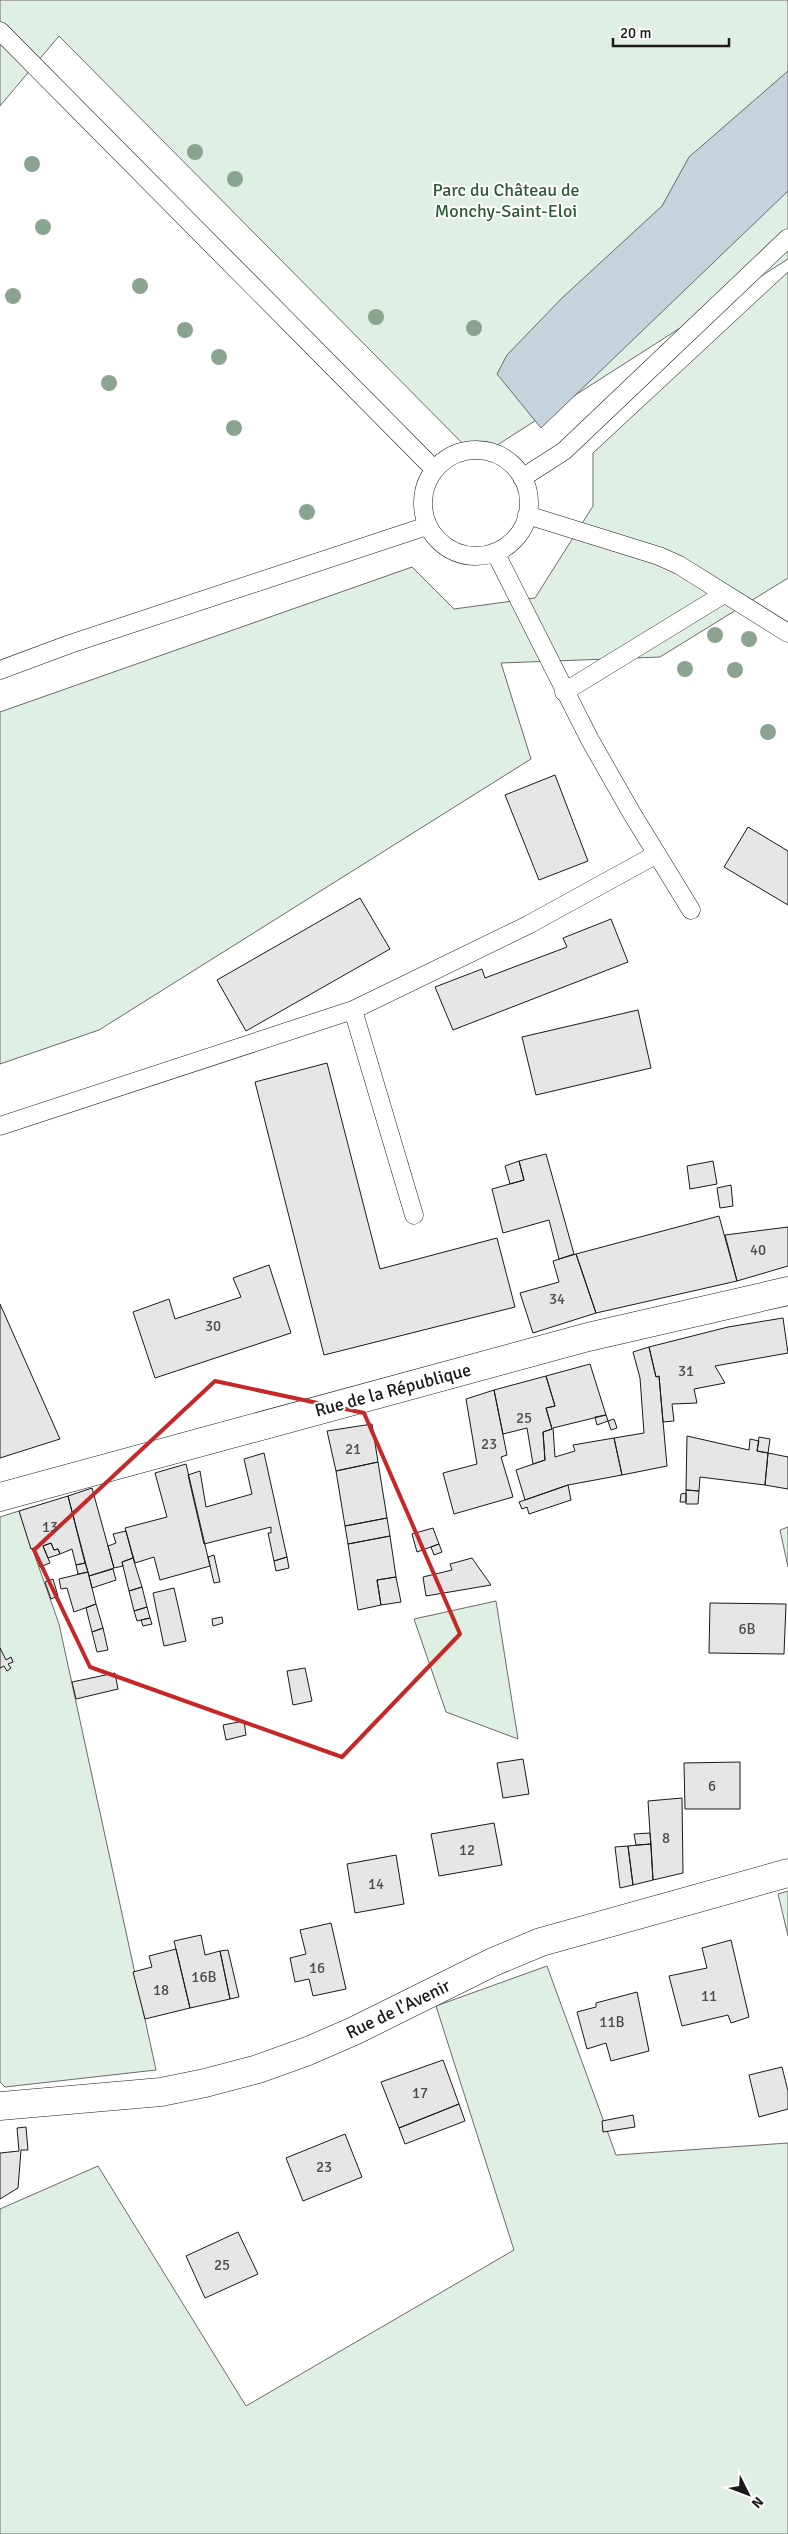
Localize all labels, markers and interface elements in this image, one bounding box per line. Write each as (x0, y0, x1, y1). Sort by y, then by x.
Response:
scale bar (613, 15, 729, 47)
text: 20 m (620, 24, 651, 42)
park label: Parc du Château de Monchy-Saint-Eloi (432, 179, 580, 222)
house number: 40 (750, 1241, 766, 1259)
house number: 34 (549, 1290, 565, 1308)
house number: 30 (205, 1317, 221, 1335)
street label: Rue de la République (312, 1359, 474, 1421)
house number: 31 (678, 1362, 694, 1380)
house number: 25 (516, 1409, 532, 1427)
house number: 23 (481, 1435, 497, 1453)
house number: 21 (345, 1440, 361, 1458)
house number: 13 (42, 1518, 58, 1536)
house number: 6B (738, 1620, 756, 1638)
house number: 6 (708, 1777, 716, 1795)
house number: 8 (662, 1829, 670, 1847)
house number: 12 (459, 1841, 475, 1859)
house number: 14 (368, 1875, 384, 1893)
house number: 16 (309, 1959, 325, 1977)
house number: 16B (191, 1968, 217, 1986)
street label: Rue de l'Avenir (342, 1974, 454, 2044)
house number: 18 (153, 1981, 169, 1999)
house number: 11 (701, 1987, 717, 2005)
house number: 11B (599, 2013, 625, 2031)
house number: 17 (412, 2084, 428, 2102)
house number: 23 (316, 2158, 332, 2176)
house number: 25 (214, 2256, 230, 2274)
north arrow (723, 2469, 773, 2519)
text: N (748, 2493, 767, 2512)

